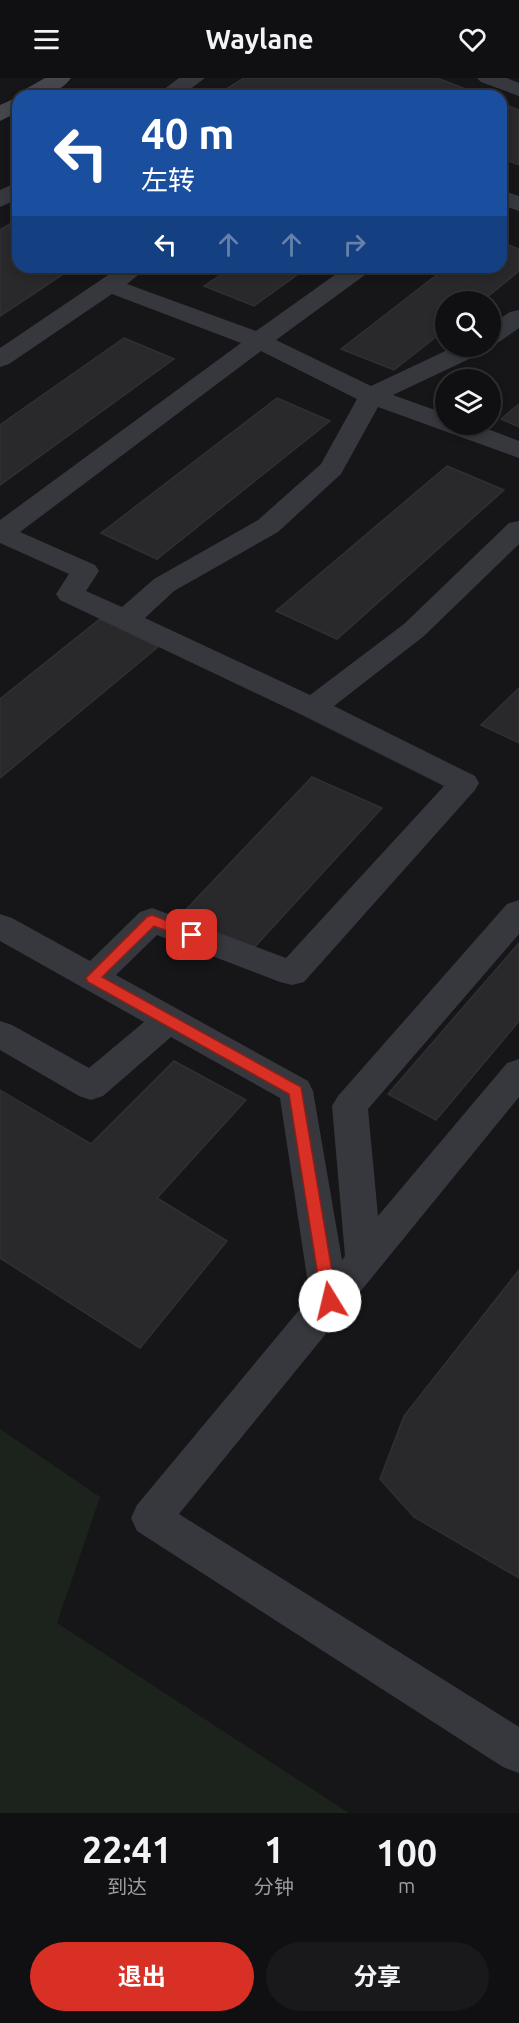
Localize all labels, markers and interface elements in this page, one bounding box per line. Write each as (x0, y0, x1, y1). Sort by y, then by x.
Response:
icon: menu (30, 23, 63, 56)
icon: heart (456, 23, 489, 56)
text: Waylane (206, 24, 313, 54)
text: 40 m (141, 110, 235, 157)
icon: left (42, 114, 120, 192)
text: 左转 (141, 165, 195, 195)
icon: left (149, 228, 182, 261)
icon: ahead (212, 228, 245, 261)
icon: ahead (275, 228, 308, 261)
icon: right (338, 228, 371, 261)
map controls (435, 291, 501, 435)
button: search (435, 291, 501, 357)
button: layers (435, 369, 501, 435)
pin (166, 909, 217, 960)
icon: arrive (175, 918, 208, 951)
position arrow (298, 1269, 362, 1333)
text: 22:41 (82, 1829, 172, 1870)
text: 1 (264, 1829, 284, 1870)
text: 100 (376, 1832, 437, 1873)
text: m (398, 1874, 415, 1897)
text: 到达 (107, 1875, 147, 1898)
text: 分钟 (254, 1875, 294, 1898)
button: 退出 (30, 1942, 254, 2011)
button: 分享 (266, 1942, 489, 2011)

